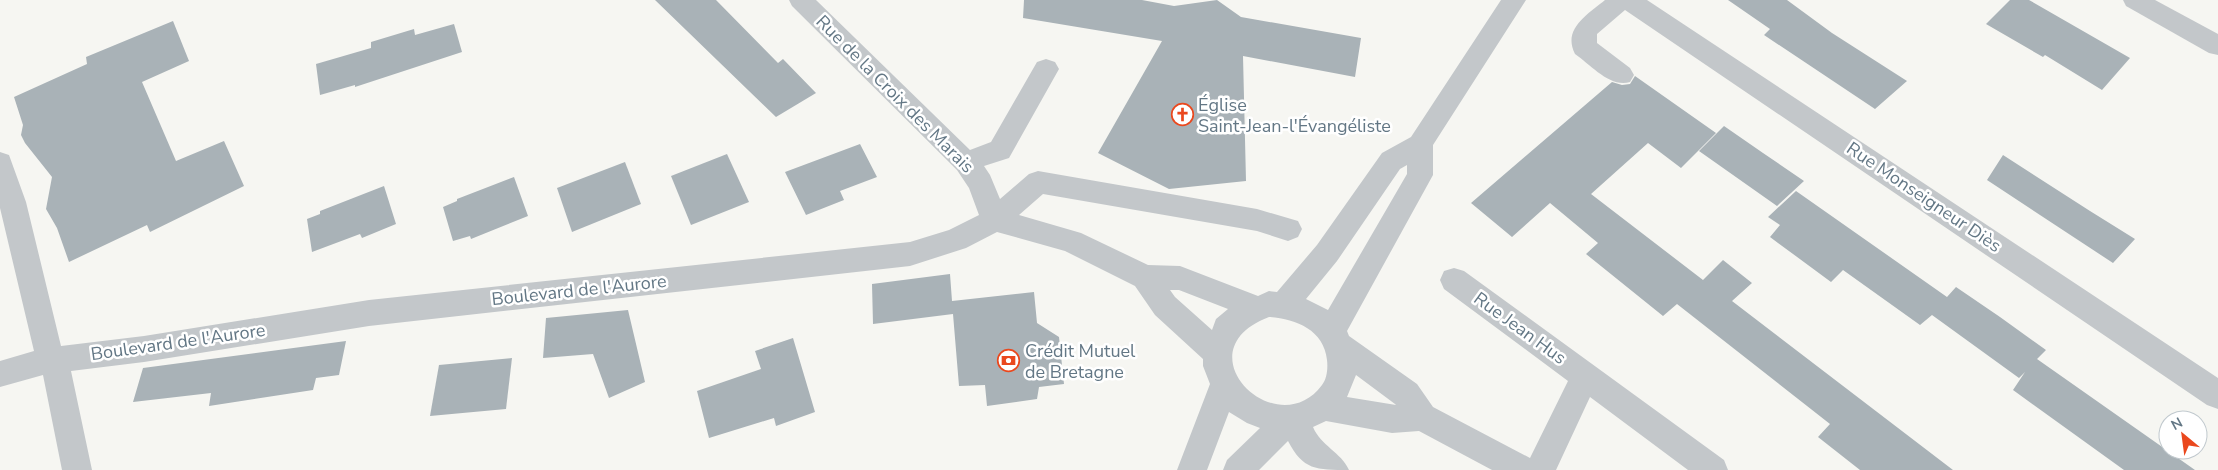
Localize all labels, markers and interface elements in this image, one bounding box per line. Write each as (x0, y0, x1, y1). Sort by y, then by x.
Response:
street label: Rue de la Croix des Marais (811, 10, 979, 178)
place label: Église Saint-Jean-l'Évangéliste (1198, 93, 1391, 138)
church icon: Église Saint-Jean-l'Évangéliste (1170, 103, 1194, 127)
street label: Rue Monseigneur Diès (1842, 136, 2006, 258)
street label: Boulevard de l'Aurore (490, 269, 668, 311)
street label: Rue Jean Hus (1469, 286, 1571, 370)
street label: Boulevard de l'Aurore (89, 318, 267, 366)
place label: Crédit Mutuel de Bretagne (1025, 339, 1136, 384)
bank icon: Crédit Mutuel de Bretagne (997, 349, 1021, 373)
north arrow (2158, 410, 2208, 460)
text: N (2168, 413, 2186, 435)

